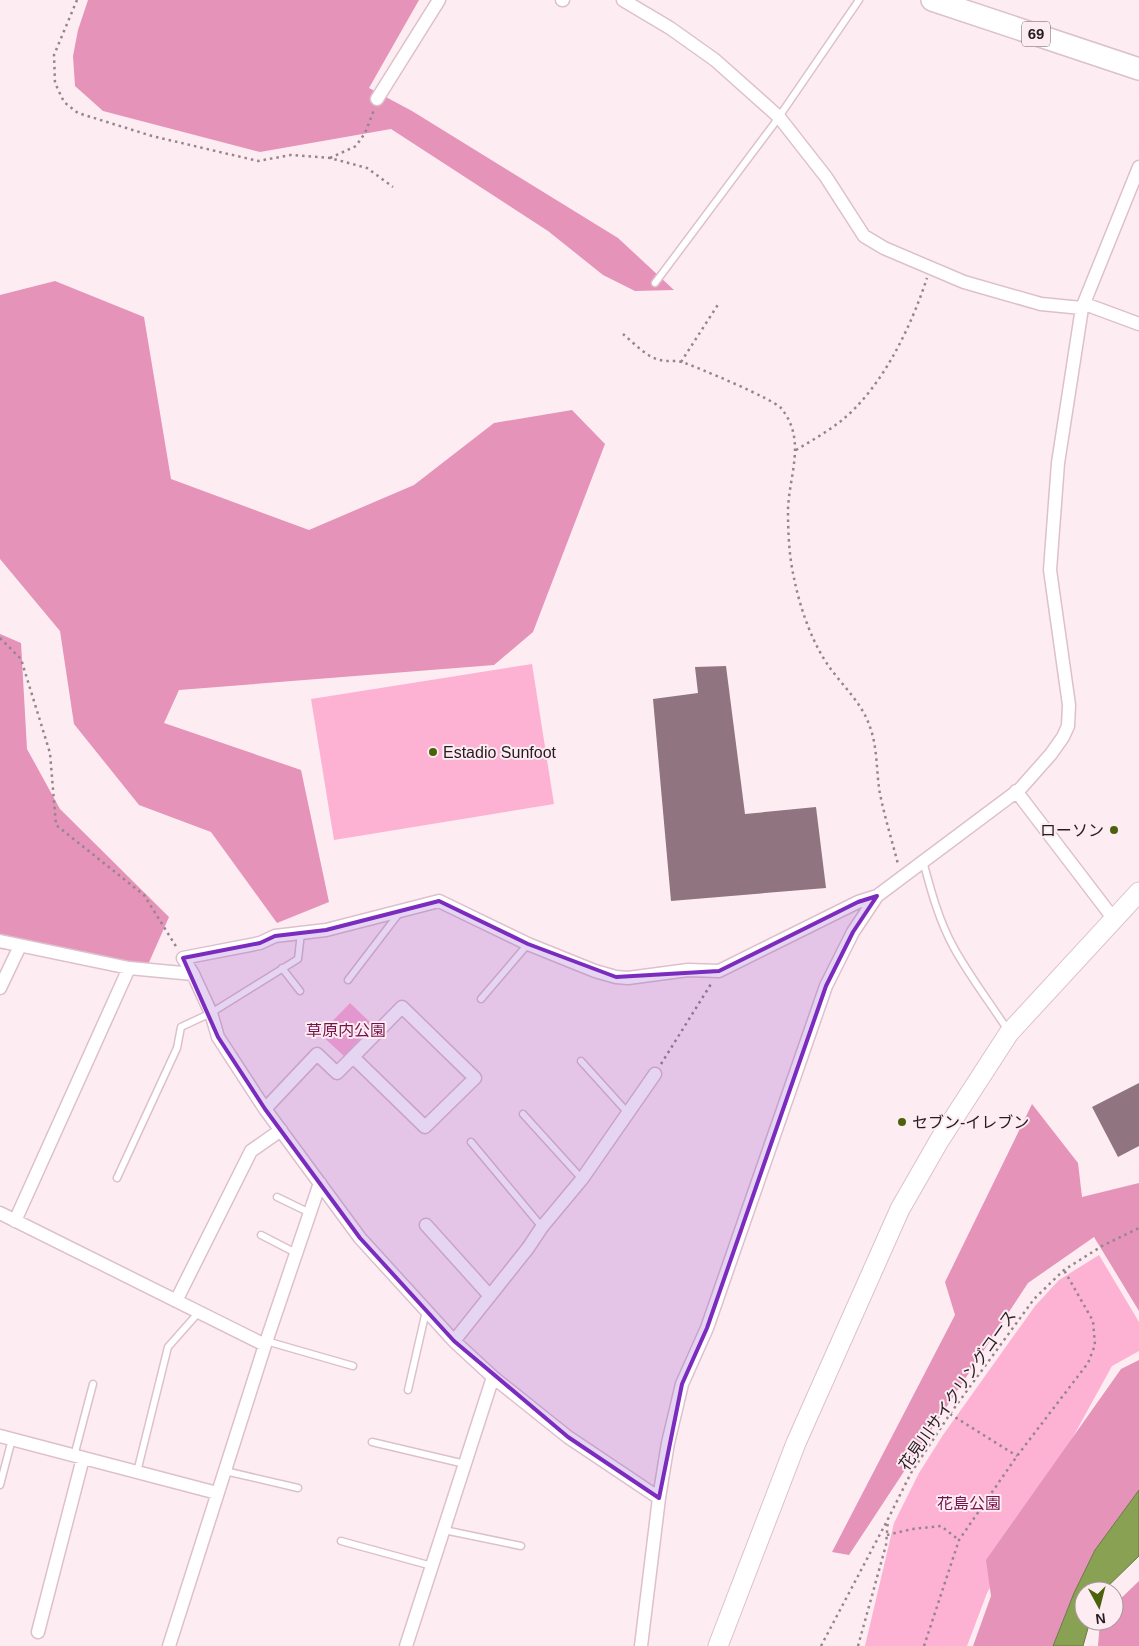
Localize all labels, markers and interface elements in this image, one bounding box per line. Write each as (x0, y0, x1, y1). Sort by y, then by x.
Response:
road number: 69 (1022, 22, 1050, 46)
place label: Estadio Sunfoot (443, 744, 557, 761)
marker: Estadio Sunfoot (427, 746, 439, 758)
place label: ローソン (1040, 822, 1104, 839)
marker: ローソン (1108, 824, 1120, 836)
park label: 草原内公園 (306, 1022, 386, 1039)
place label: セブン-イレブン (912, 1114, 1029, 1131)
marker: セブン-イレブン (896, 1116, 908, 1128)
street label: 花見川サイクリングコース (896, 1307, 1019, 1473)
park label: 花島公園 (937, 1495, 1001, 1512)
north arrow (1074, 1581, 1124, 1631)
text: N (1095, 1610, 1107, 1627)

